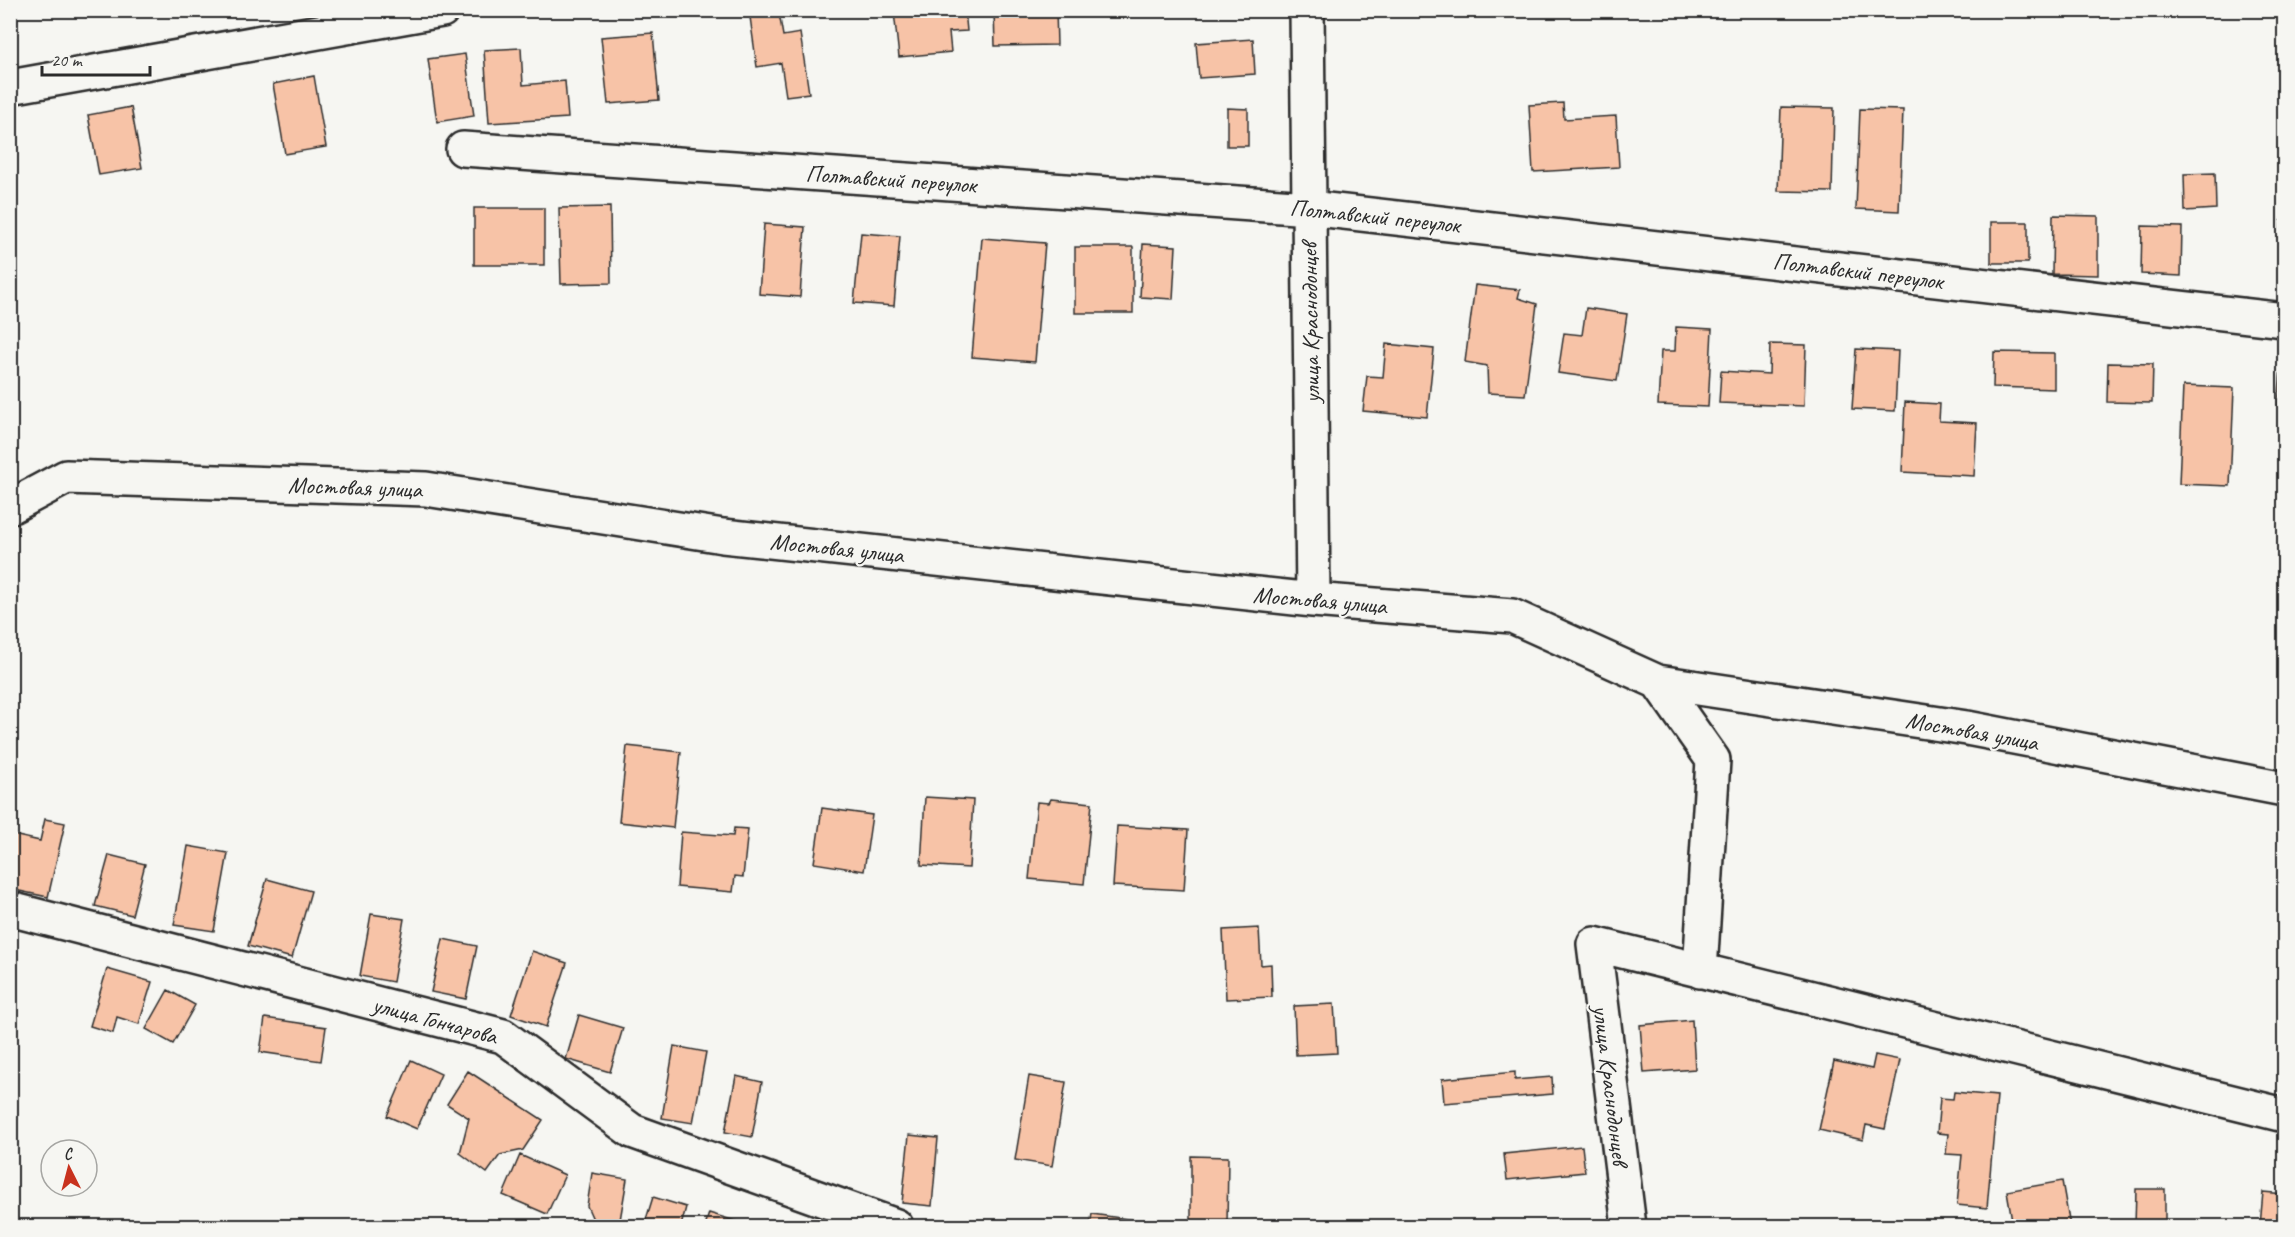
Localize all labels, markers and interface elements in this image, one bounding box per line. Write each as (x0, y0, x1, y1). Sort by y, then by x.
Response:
scale bar (42, 39, 150, 77)
text: 20 m (51, 49, 84, 71)
street label: Полтавский переулок (805, 158, 979, 200)
street label: Полтавский переулок (1289, 192, 1464, 240)
street label: улица Краснодонцев (1294, 238, 1326, 406)
street label: Полтавский переулок (1771, 246, 1947, 297)
street label: Мостовая улица (288, 470, 424, 504)
street label: Мостовая улица (769, 526, 907, 570)
street label: Мостовая улица (1252, 579, 1390, 621)
street label: Мостовая улица (1903, 705, 2042, 758)
street label: улица Гончарова (367, 988, 502, 1051)
street label: улица Краснодонцев (1586, 1002, 1636, 1171)
north arrow (39, 1138, 99, 1198)
text: С (63, 1143, 75, 1164)

